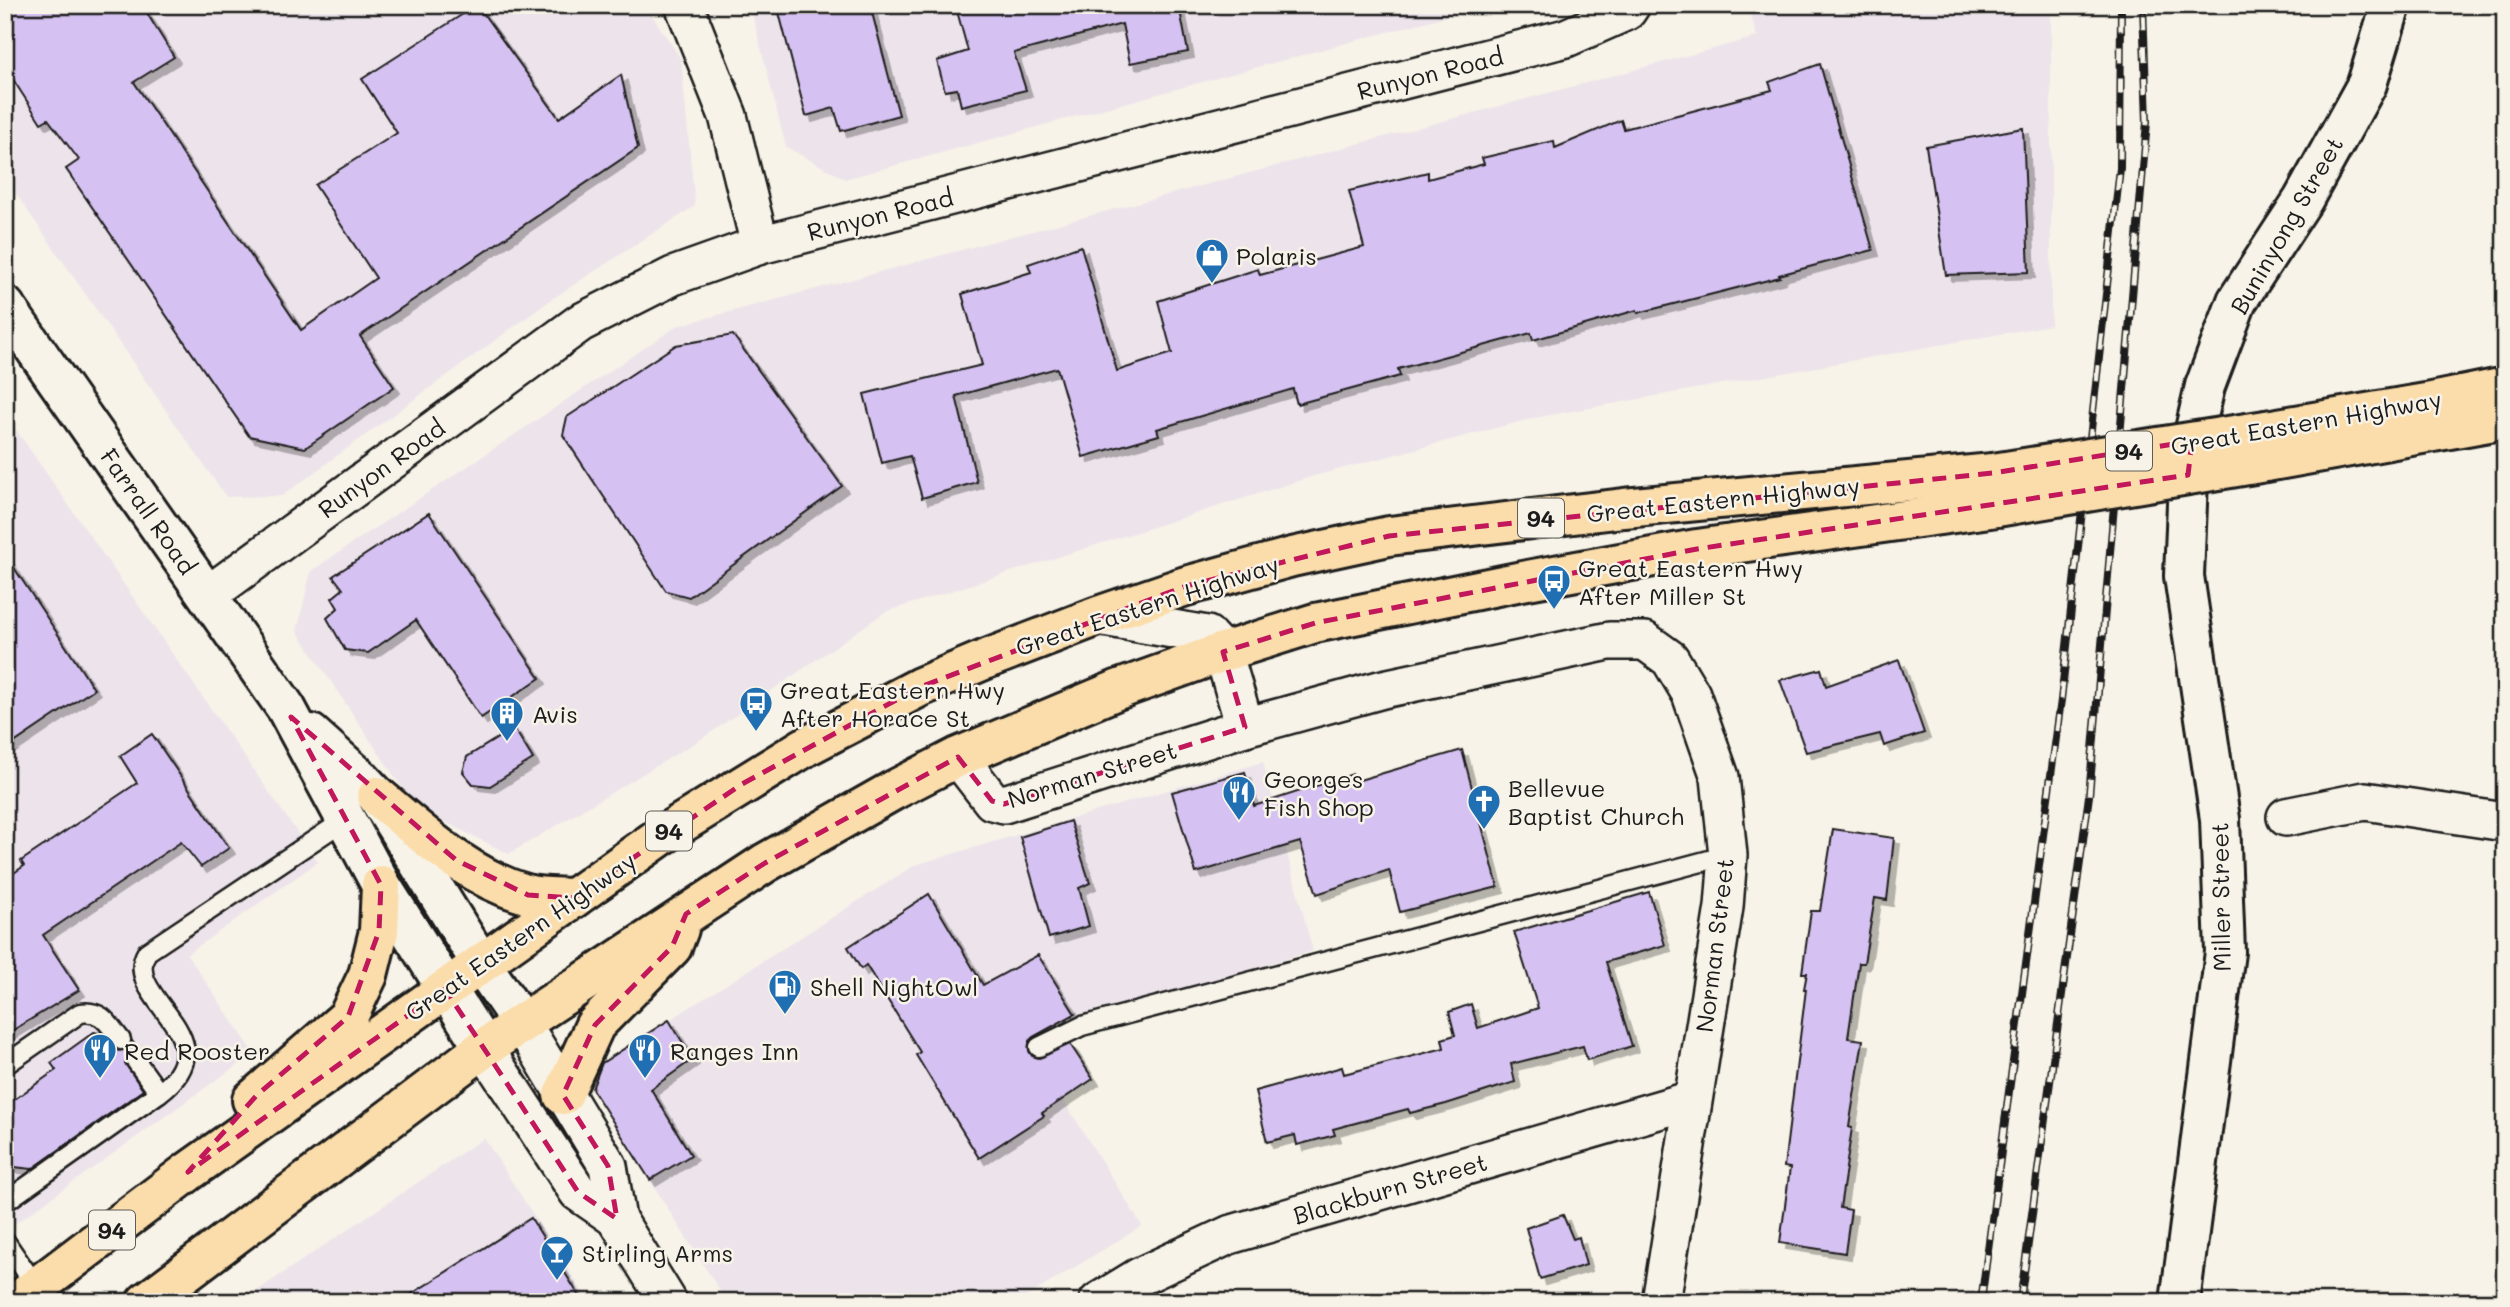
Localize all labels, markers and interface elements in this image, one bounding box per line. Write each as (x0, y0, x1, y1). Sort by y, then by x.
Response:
street label: Runyon Road (1354, 40, 1506, 106)
street label: Buninyong Street (2223, 131, 2349, 319)
street label: Runyon Road (804, 181, 956, 247)
shop icon: Polaris (1193, 236, 1231, 285)
place label: Polaris (1236, 240, 1317, 271)
street label: Great Eastern Highway (2168, 383, 2444, 461)
street label: Runyon Road (311, 412, 451, 524)
road number: 94 (2106, 432, 2152, 471)
street label: Farrall Road (94, 442, 204, 580)
street label: Great Eastern Highway (1585, 469, 1861, 529)
road number: 94 (1518, 498, 1564, 538)
street label: Great Eastern Highway (1012, 548, 1282, 662)
place label: Great Eastern Hwy After Miller St (1578, 552, 1803, 611)
bus stop icon: Great Eastern Hwy After Miller St (1535, 562, 1573, 611)
place label: Great Eastern Hwy After Horace St (780, 674, 1005, 733)
bus stop icon: Great Eastern Hwy After Horace St (737, 684, 775, 733)
building icon: Avis (488, 694, 526, 743)
place label: Avis (532, 698, 578, 729)
street label: Norman Street (1004, 734, 1180, 814)
place label: Georges Fish Shop (1264, 763, 1374, 822)
place label: Bellevue Baptist Church (1508, 772, 1684, 831)
restaurant icon: Georges Fish Shop (1220, 773, 1258, 822)
church icon: Bellevue Baptist Church (1465, 782, 1503, 831)
road number: 94 (646, 811, 692, 850)
street label: Miller Street (2203, 822, 2237, 972)
street label: Great Eastern Highway (399, 845, 641, 1027)
street label: Norman Street (1688, 856, 1740, 1034)
fuel station icon: Shell NightOwl (766, 967, 804, 1016)
place label: Shell NightOwl (810, 971, 978, 1002)
restaurant icon: Red Rooster (81, 1031, 119, 1080)
restaurant icon: Ranges Inn (626, 1031, 664, 1080)
place label: Red Rooster (124, 1035, 270, 1066)
place label: Ranges Inn (670, 1035, 799, 1066)
street label: Blackburn Street (1289, 1145, 1491, 1231)
road number: 94 (89, 1210, 135, 1250)
bar icon: Stirling Arms (538, 1233, 576, 1282)
place label: Stirling Arms (582, 1237, 733, 1268)

